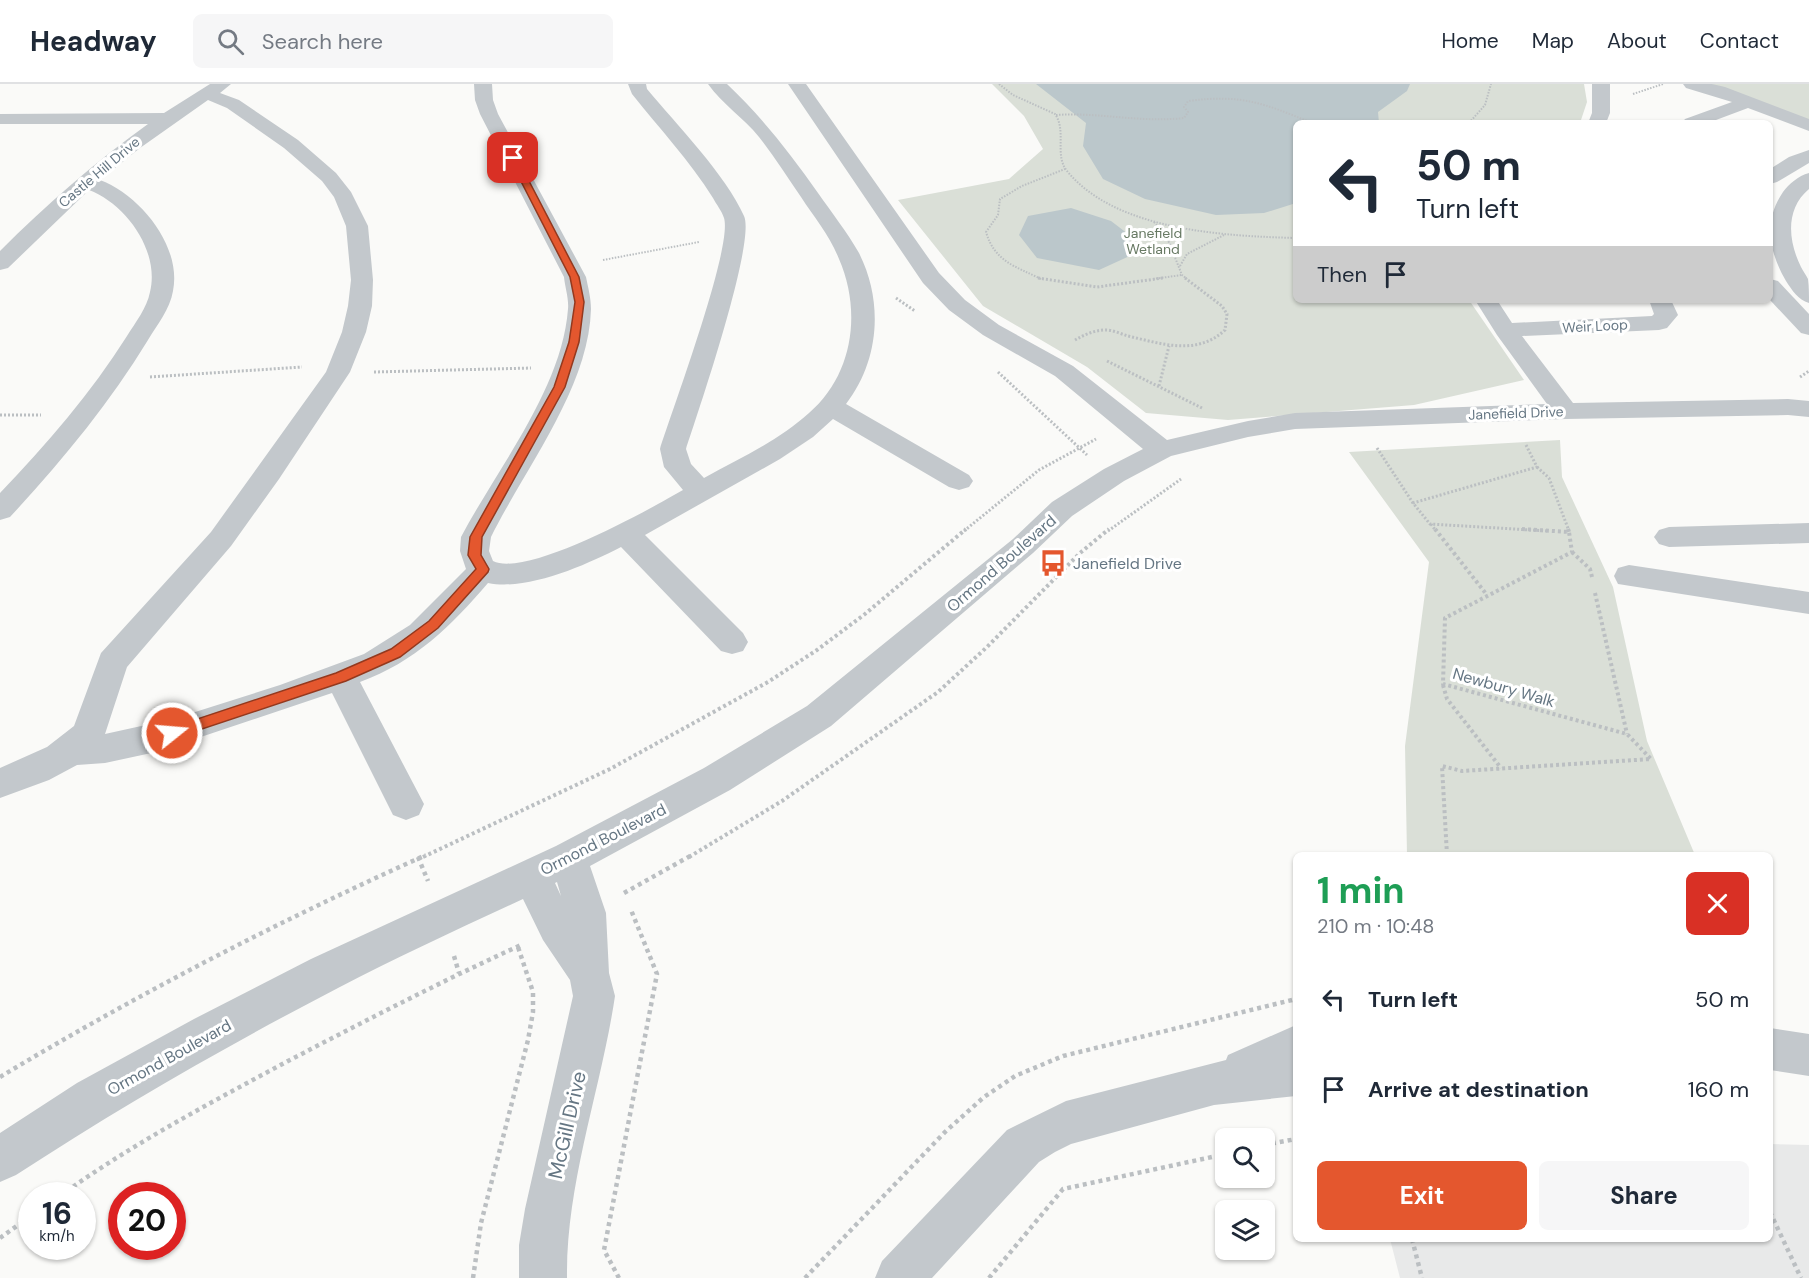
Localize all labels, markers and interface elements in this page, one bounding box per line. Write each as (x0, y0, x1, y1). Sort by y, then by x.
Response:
search box (193, 14, 613, 68)
text: Headway (30, 23, 157, 60)
icon: search (214, 25, 247, 58)
text: Search here (262, 27, 383, 56)
text: Home (1441, 27, 1499, 55)
text: Map (1532, 27, 1574, 55)
text: About (1607, 27, 1667, 55)
text: Contact (1700, 27, 1779, 55)
pin (487, 132, 538, 183)
street label: Castle Hill Drive (55, 133, 143, 211)
text: 50 m (1416, 138, 1521, 193)
icon: arrive (496, 141, 529, 174)
icon: left (1317, 144, 1395, 222)
text: Turn left (1416, 191, 1519, 226)
park label: Janefield Wetland (1124, 224, 1182, 258)
icon: arrive (1379, 258, 1412, 291)
text: Then (1317, 260, 1367, 289)
street label: Weir Loop (1562, 315, 1628, 337)
street label: Janefield Drive (1468, 402, 1564, 424)
street label: Ormond Boulevard (942, 510, 1060, 617)
bus stop icon: Janefield Drive (1038, 548, 1068, 578)
place label: Janefield Drive (1073, 553, 1182, 574)
street label: Newbury Walk (1450, 663, 1557, 712)
position arrow (140, 701, 204, 765)
street label: Ormond Boulevard (537, 799, 670, 880)
text: 1 min (1317, 867, 1405, 914)
button: close (1686, 872, 1749, 935)
text: 210 m · 10:48 (1317, 913, 1434, 939)
icon: left (1317, 983, 1350, 1016)
text: Turn left (1368, 985, 1458, 1014)
text: 50 m (1695, 985, 1749, 1014)
street label: Ormond Boulevard (104, 1015, 235, 1100)
street label: McGill Drive (542, 1069, 592, 1181)
icon: arrive (1317, 1073, 1350, 1106)
text: Arrive at destination (1368, 1075, 1589, 1104)
text: 160 m (1688, 1075, 1749, 1104)
map controls (1215, 1128, 1275, 1260)
button: search (1215, 1128, 1275, 1188)
button: Exit (1317, 1161, 1527, 1230)
button: Share (1539, 1161, 1749, 1230)
speed limit sign: 20 (108, 1182, 186, 1260)
text: 16 (42, 1194, 72, 1233)
button: layers (1215, 1200, 1275, 1260)
text: km/h (39, 1226, 75, 1246)

